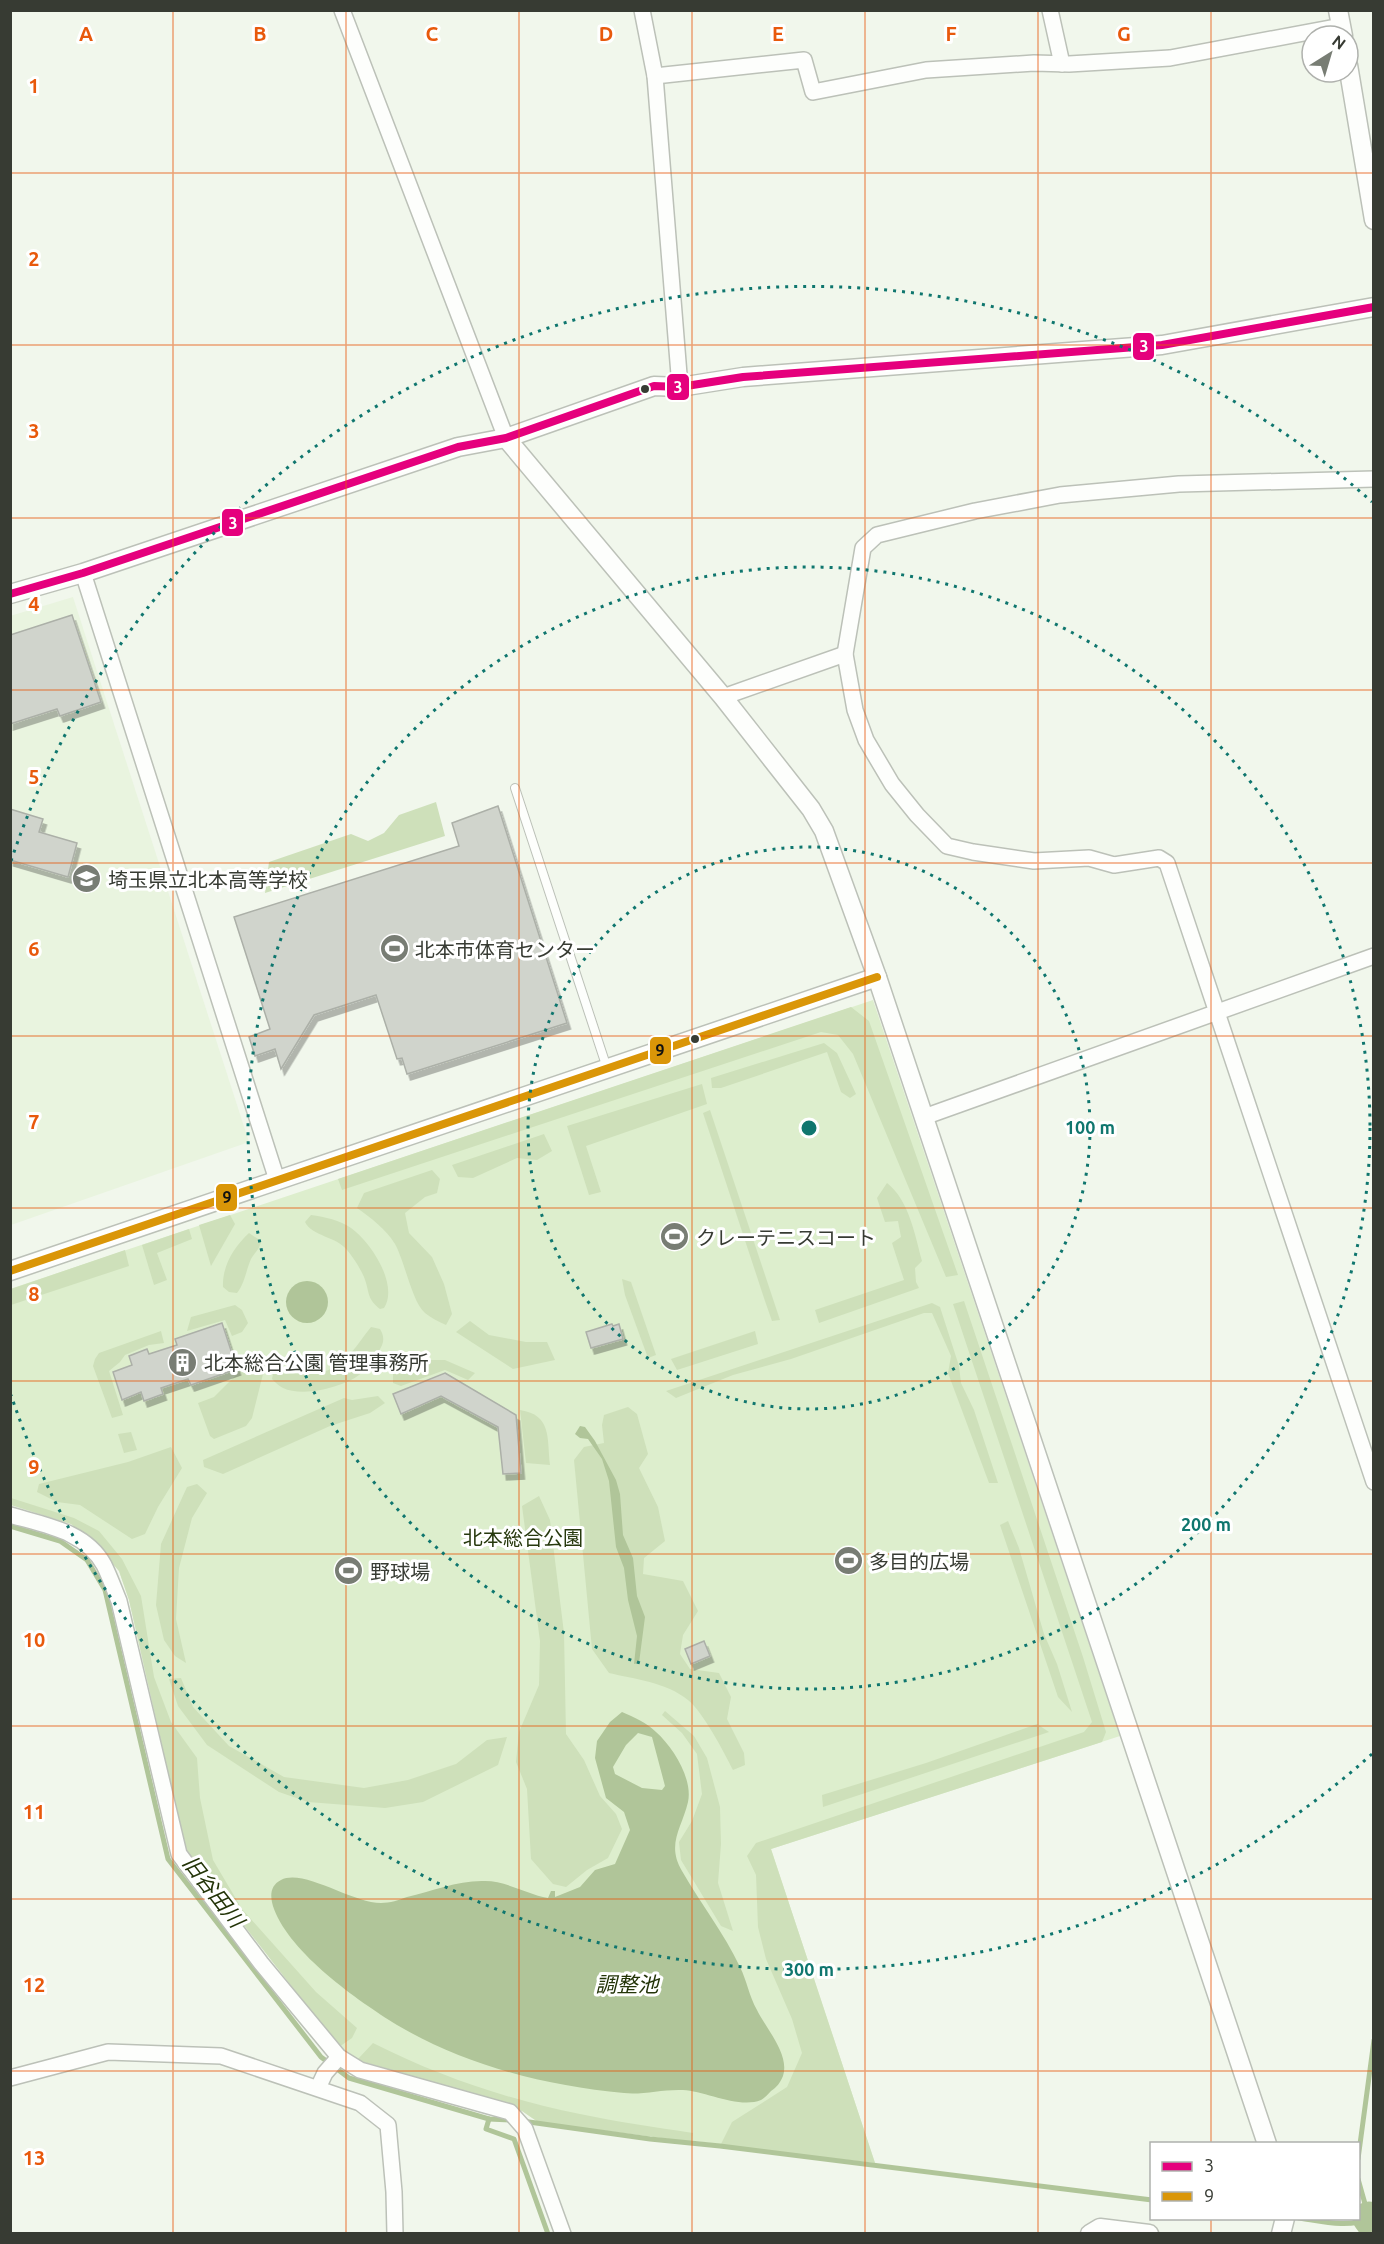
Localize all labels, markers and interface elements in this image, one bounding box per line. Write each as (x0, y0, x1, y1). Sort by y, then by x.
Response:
text: A (79, 22, 93, 45)
text: B (253, 22, 267, 45)
text: C (426, 22, 439, 45)
text: D (599, 22, 613, 45)
text: E (772, 22, 784, 45)
text: F (945, 22, 957, 45)
text: G (1117, 22, 1131, 45)
north arrow (1300, 24, 1360, 84)
text: N (1329, 31, 1349, 53)
text: 1 (28, 74, 40, 97)
text: 2 (28, 247, 40, 270)
line badge: 3 (1132, 332, 1155, 361)
text: 3 (1139, 337, 1149, 355)
line badge: 3 (666, 373, 690, 401)
text: 3 (673, 378, 683, 396)
unlabelled marker (639, 383, 651, 395)
text: 3 (28, 419, 40, 442)
line badge: 3 (221, 508, 244, 537)
text: 3 (228, 514, 238, 532)
text: 4 (28, 592, 40, 615)
text: 5 (28, 765, 40, 788)
school or university icon: 埼玉県立北本高等学校 (71, 863, 103, 895)
place label: 埼玉県立北本高等学校 (108, 868, 308, 891)
sports icon: 北本市体育センター (378, 933, 410, 965)
text: 6 (28, 937, 40, 960)
place label: 北本市体育センター (415, 938, 595, 961)
unlabelled marker (689, 1033, 701, 1045)
line badge: 9 (649, 1036, 672, 1065)
text: 9 (655, 1041, 665, 1059)
text: 7 (28, 1110, 40, 1133)
text: 100 m (1065, 1117, 1115, 1137)
centre of rings (799, 1118, 819, 1138)
line badge: 9 (215, 1183, 238, 1212)
text: 9 (222, 1188, 232, 1206)
sports icon: クレーテニスコート (659, 1221, 691, 1253)
place label: クレーテニスコート (696, 1226, 876, 1249)
text: 8 (28, 1282, 40, 1305)
building icon: 北本総合公園 管理事務所 (167, 1346, 199, 1378)
place label: 北本総合公園 管理事務所 (204, 1351, 429, 1374)
text: 9 (28, 1455, 40, 1478)
text: 200 m (1181, 1514, 1231, 1534)
park label: 北本総合公園 (463, 1526, 583, 1549)
sports icon: 多目的広場 (832, 1545, 864, 1577)
place label: 多目的広場 (869, 1550, 969, 1573)
sports icon: 野球場 (333, 1555, 365, 1587)
place label: 野球場 (370, 1560, 430, 1583)
text: 10 (23, 1628, 45, 1651)
text: 11 (23, 1800, 45, 1823)
water label: 旧谷田川 (179, 1851, 251, 1933)
text: 300 m (784, 1959, 834, 1979)
water label: 調整池 (596, 1972, 660, 1996)
text: 12 (23, 1973, 45, 1996)
legend (1150, 2142, 1360, 2220)
text: 13 (23, 2146, 45, 2169)
text: 3 (1204, 2155, 1214, 2175)
text: 9 (1204, 2185, 1214, 2205)

